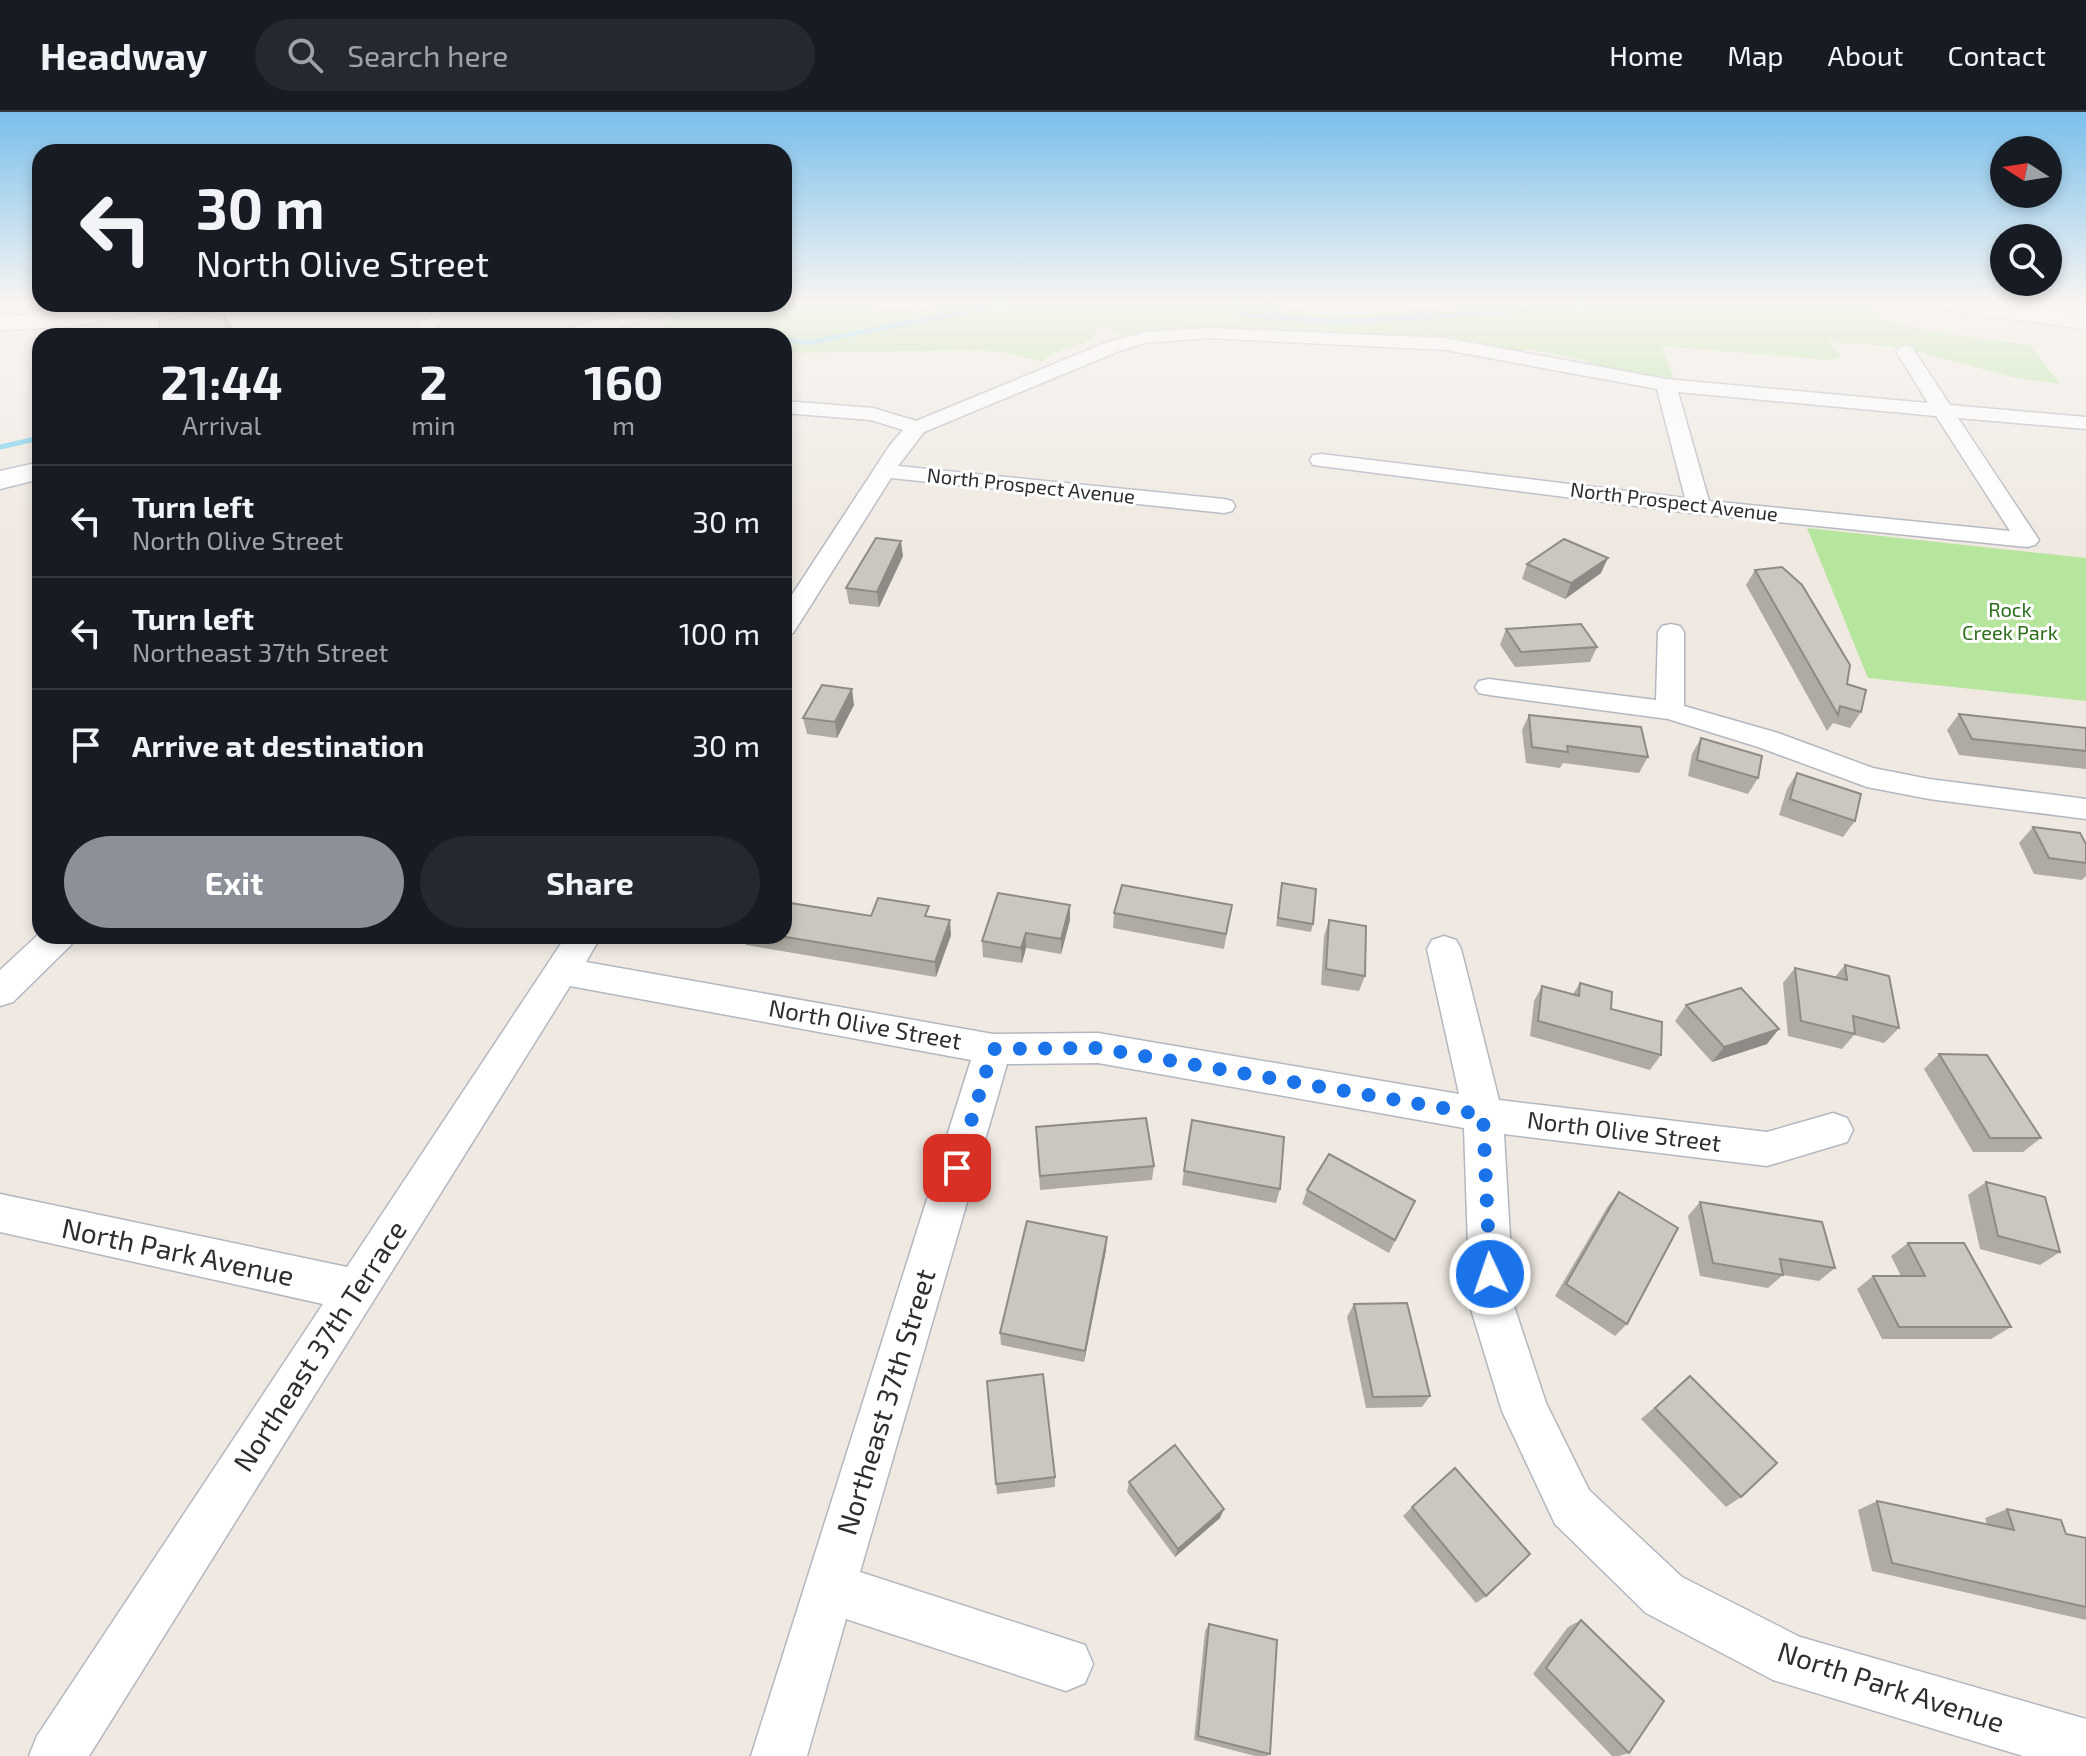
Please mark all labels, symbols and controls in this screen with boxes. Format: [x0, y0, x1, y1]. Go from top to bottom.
search box [255, 19, 815, 91]
text: Headway [40, 32, 207, 78]
icon: search [283, 33, 327, 77]
text: Search here [347, 37, 508, 73]
text: Home [1609, 38, 1683, 72]
text: Map [1727, 38, 1784, 72]
text: About [1828, 38, 1903, 72]
text: Contact [1947, 38, 2046, 72]
north arrow [1990, 136, 2062, 208]
map controls [1990, 136, 2062, 296]
text: 30 m [196, 173, 325, 240]
icon: left [64, 176, 168, 280]
button: search [1990, 224, 2062, 296]
text: North Olive Street [196, 241, 489, 284]
text: 21:44 [161, 352, 283, 410]
text: 2 [419, 352, 447, 410]
text: 160 [584, 352, 663, 410]
text: Arrival [182, 409, 261, 440]
text: min [411, 409, 456, 440]
text: m [612, 409, 635, 440]
street label: North Prospect Avenue [926, 462, 1136, 508]
street label: North Prospect Avenue [1569, 476, 1779, 526]
text: Turn left [132, 488, 254, 524]
icon: left [64, 499, 108, 543]
text: 30 m [692, 503, 760, 539]
text: North Olive Street [132, 524, 344, 555]
park label: Rock Creek Park [1962, 597, 2058, 644]
text: Turn left [132, 600, 254, 636]
icon: left [64, 611, 108, 655]
text: 100 m [679, 615, 760, 651]
text: Northeast 37th Street [132, 636, 389, 667]
icon: arrive [64, 723, 108, 767]
text: Arrive at destination [132, 727, 424, 763]
text: 30 m [692, 727, 760, 763]
button: Exit [64, 836, 404, 928]
button: Share [420, 836, 760, 928]
street label: North Olive Street [767, 992, 964, 1055]
street label: North Olive Street [1526, 1104, 1723, 1157]
pin [923, 1134, 991, 1202]
icon: arrive [935, 1146, 979, 1190]
street label: North Park Avenue [59, 1210, 297, 1292]
street label: Northeast 37th Terrace [225, 1214, 413, 1477]
position arrow [1448, 1232, 1532, 1316]
street label: Northeast 37th Street [828, 1265, 942, 1539]
street label: North Park Avenue [1774, 1633, 2009, 1739]

